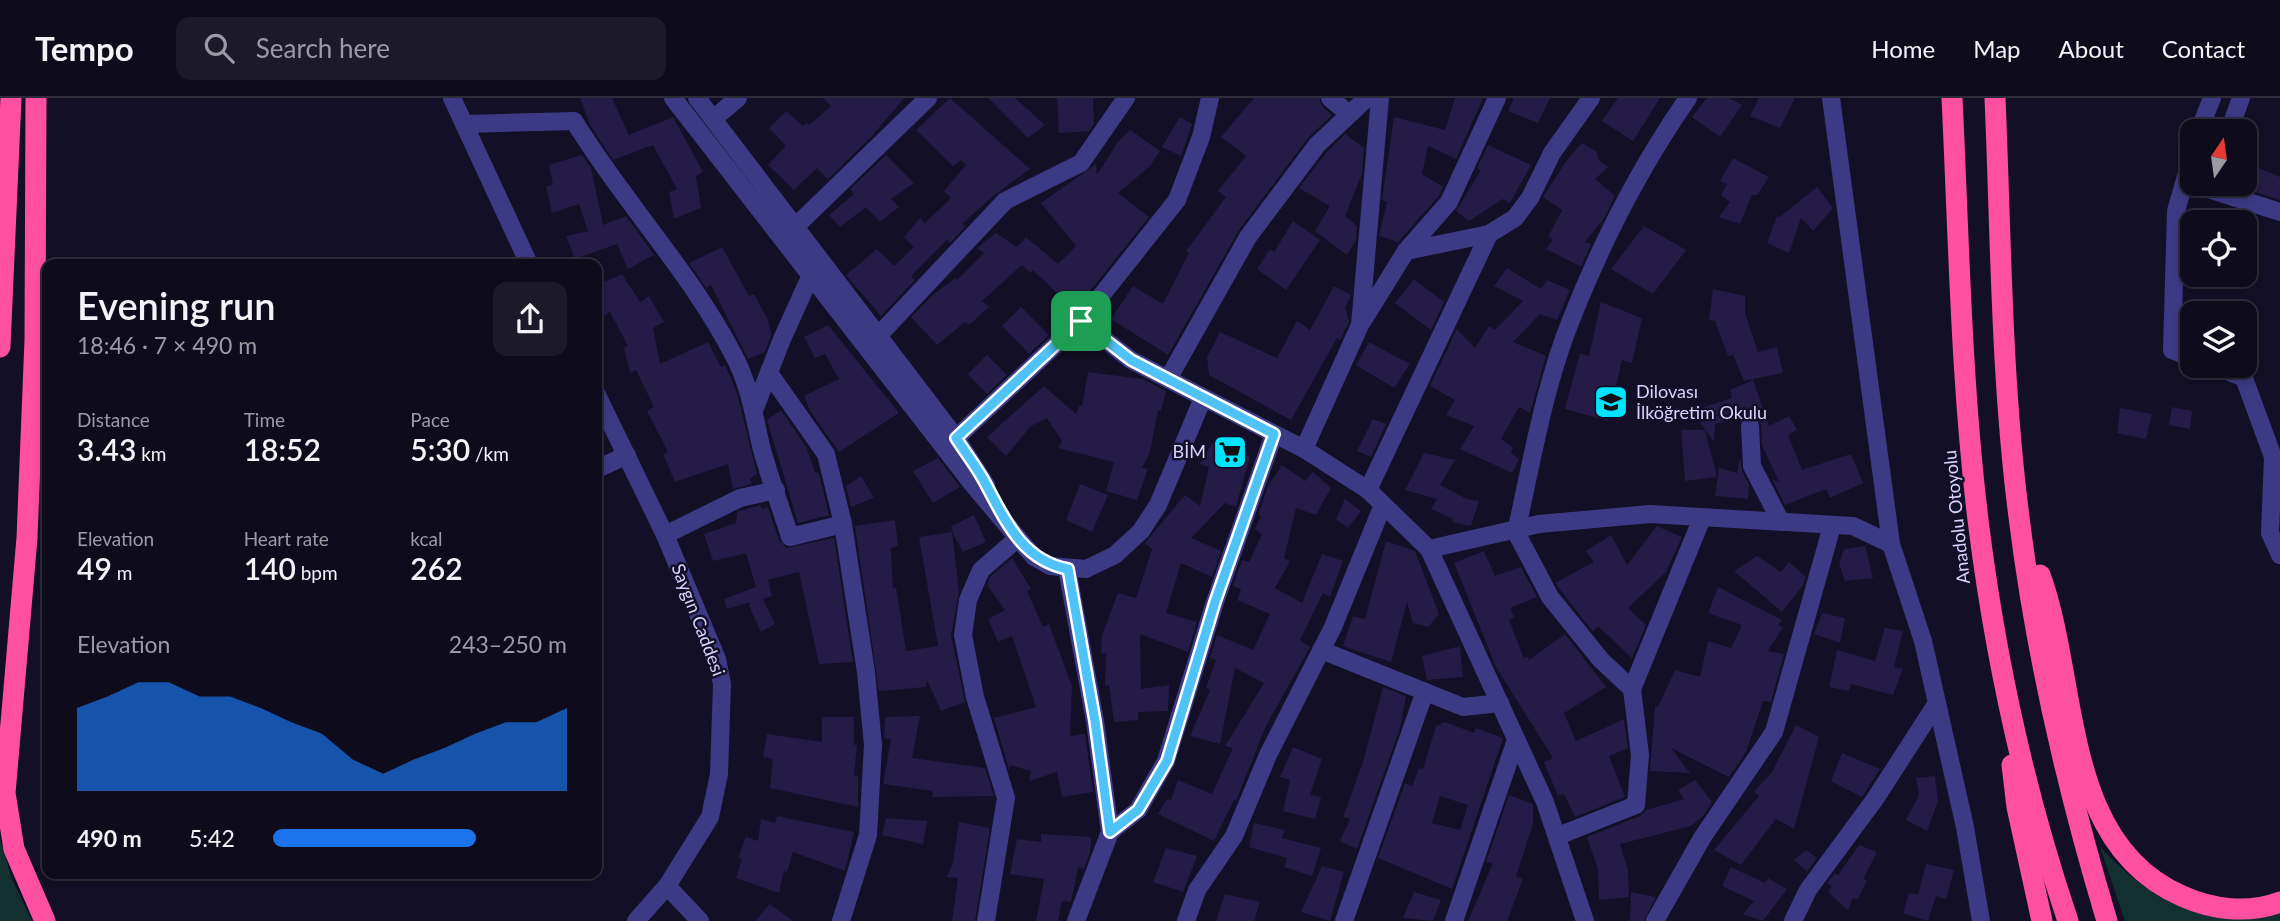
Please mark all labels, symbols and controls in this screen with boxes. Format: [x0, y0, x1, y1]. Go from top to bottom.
search box [176, 17, 666, 80]
text: Tempo [35, 28, 134, 68]
icon: search [200, 29, 238, 67]
text: Search here [256, 32, 390, 64]
text: Home [1871, 34, 1935, 63]
text: Map [1973, 34, 2021, 63]
text: About [2059, 34, 2124, 63]
text: Contact [2162, 34, 2245, 63]
north arrow [2180, 119, 2258, 196]
map controls [2180, 119, 2257, 378]
button: locate [2180, 210, 2257, 287]
text: Evening run [77, 282, 276, 328]
button: share [493, 282, 567, 356]
pin [1051, 291, 1111, 351]
button: layers [2180, 301, 2257, 378]
icon: arrive [1062, 302, 1100, 340]
text: 18:46 · 7 × 490 m [77, 331, 257, 359]
place label: Dilovası İlköğretim Okulu [1636, 380, 1767, 423]
school or university icon: Dilovası İlköğretim Okulu [1592, 383, 1630, 421]
text: Distance [77, 408, 150, 431]
text: Time [244, 408, 285, 431]
text: Pace [410, 408, 450, 431]
text: 3.43 [77, 431, 136, 467]
text: 18:52 [244, 431, 321, 467]
text: 5:30 [410, 431, 470, 467]
supermarket icon: BİM [1211, 433, 1249, 471]
place label: BİM [1173, 440, 1206, 462]
text: km [136, 442, 166, 465]
text: /km [470, 442, 509, 465]
street label: Anadolu Otoyolu [1938, 449, 1974, 585]
text: Elevation [77, 527, 154, 550]
text: Heart rate [244, 527, 329, 550]
text: kcal [410, 527, 442, 550]
text: 49 [77, 550, 112, 586]
text: 140 [244, 550, 296, 586]
text: 262 [410, 550, 463, 586]
street label: Saygın Caddesi [667, 560, 730, 679]
text: m [112, 561, 132, 584]
text: bpm [296, 561, 338, 584]
text: Elevation [77, 630, 170, 658]
text: 243–250 m [449, 630, 567, 658]
text: 490 m [77, 824, 142, 852]
text: 5:42 [189, 824, 235, 852]

